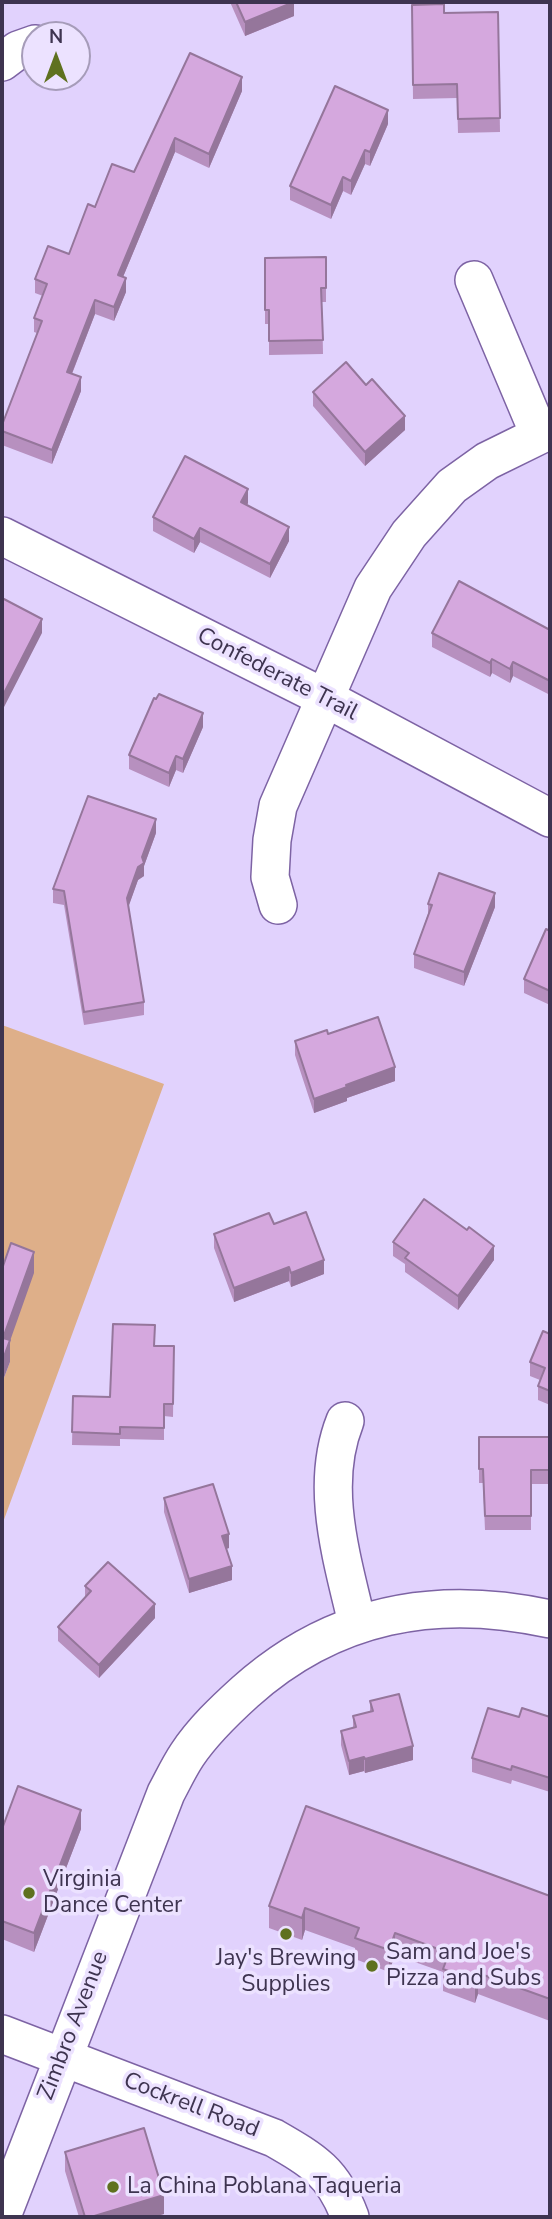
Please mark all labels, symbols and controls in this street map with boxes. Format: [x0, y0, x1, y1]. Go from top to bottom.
north arrow [21, 21, 91, 91]
text: N [49, 24, 63, 50]
street label: Confederate Trail [192, 623, 362, 727]
place label: Virginia Dance Center [43, 1866, 182, 1920]
marker: Virginia Dance Center [21, 1885, 37, 1901]
marker: Jay's Brewing Supplies [278, 1926, 294, 1942]
place label: Sam and Joe's Pizza and Subs [386, 1939, 541, 1993]
place label: Jay's Brewing Supplies [216, 1945, 356, 1999]
street label: Zimbro Avenue [33, 1948, 115, 2104]
marker: Sam and Joe's Pizza and Subs [364, 1958, 380, 1974]
street label: Cockrell Road [119, 2067, 263, 2145]
place label: La China Poblana Taqueria [127, 2173, 402, 2201]
marker: La China Poblana Taqueria [105, 2179, 121, 2195]

